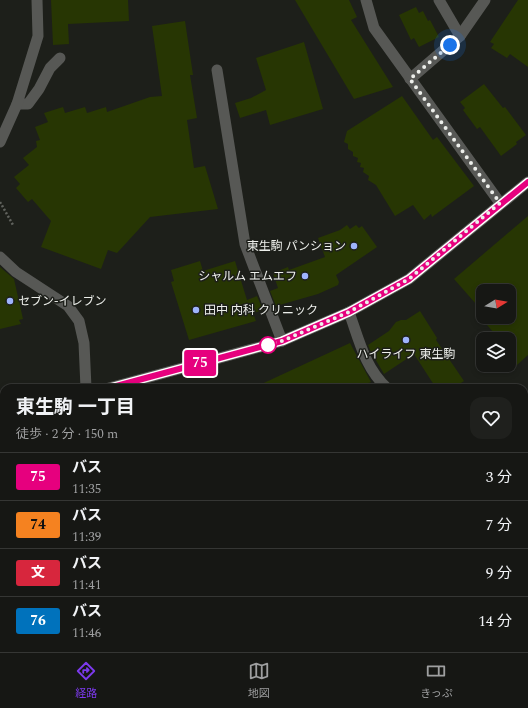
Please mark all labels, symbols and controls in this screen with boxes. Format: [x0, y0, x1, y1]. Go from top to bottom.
your location [440, 35, 460, 55]
place label: 東生駒 パンション [246, 237, 346, 256]
marker: 東生駒 パンション [349, 241, 359, 251]
place label: シャルム エムエフ [198, 267, 297, 286]
marker: シャルム エムエフ [300, 271, 310, 281]
north arrow [476, 284, 516, 324]
map controls [476, 284, 516, 372]
place label: セブン-イレブン [18, 292, 107, 311]
marker: セブン-イレブン [5, 296, 15, 306]
place label: 田中 内科 クリニック [204, 301, 318, 320]
marker: 田中 内科 クリニック [191, 305, 201, 315]
button: layers [476, 332, 516, 372]
marker: ハイライフ 東生駒 [401, 335, 411, 345]
unlabelled marker [259, 336, 277, 354]
place label: ハイライフ 東生駒 [357, 345, 455, 364]
line badge: 75 [182, 350, 218, 376]
text: 75 [192, 352, 208, 373]
text: 東生駒 一丁目 [16, 393, 135, 422]
button: heart [470, 397, 512, 439]
text: 徒歩 · 2 分 · 150 m [16, 424, 118, 444]
text: バス [72, 456, 102, 479]
text: 75 [30, 466, 46, 487]
text: 3 分 [486, 466, 512, 489]
text: 11:35 [72, 479, 101, 499]
text: バス [72, 504, 102, 527]
text: 74 [30, 514, 46, 535]
text: 7 分 [486, 514, 512, 537]
text: 11:39 [72, 527, 101, 547]
text: バス [72, 552, 102, 575]
text: 文 [31, 562, 45, 583]
text: 9 分 [486, 562, 512, 585]
text: 11:41 [72, 575, 101, 595]
text: バス [72, 600, 102, 623]
text: 76 [30, 610, 46, 631]
text: 14 分 [478, 610, 512, 633]
text: 11:46 [72, 623, 101, 643]
tab: 経路 [75, 660, 97, 702]
tab: 地図 [248, 660, 270, 702]
tab: きっぷ [420, 660, 453, 702]

